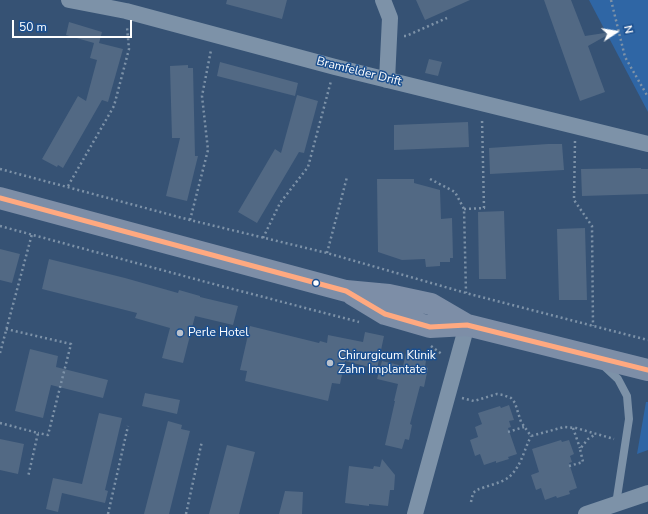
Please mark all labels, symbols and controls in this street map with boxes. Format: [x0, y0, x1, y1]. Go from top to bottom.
scale bar [14, 12, 134, 38]
north arrow [596, 12, 636, 52]
text: 50 m [19, 19, 47, 35]
text: N [620, 24, 636, 35]
street label: Bramfelder Drift [315, 54, 403, 90]
unlabelled marker [311, 278, 321, 288]
place label: Perle Hotel [188, 326, 249, 340]
marker: Perle Hotel [175, 328, 185, 338]
place label: Chirurgicum Klinik Zahn Implantate [338, 349, 436, 377]
marker: Chirurgicum Klinik Zahn Implantate [325, 358, 335, 368]

